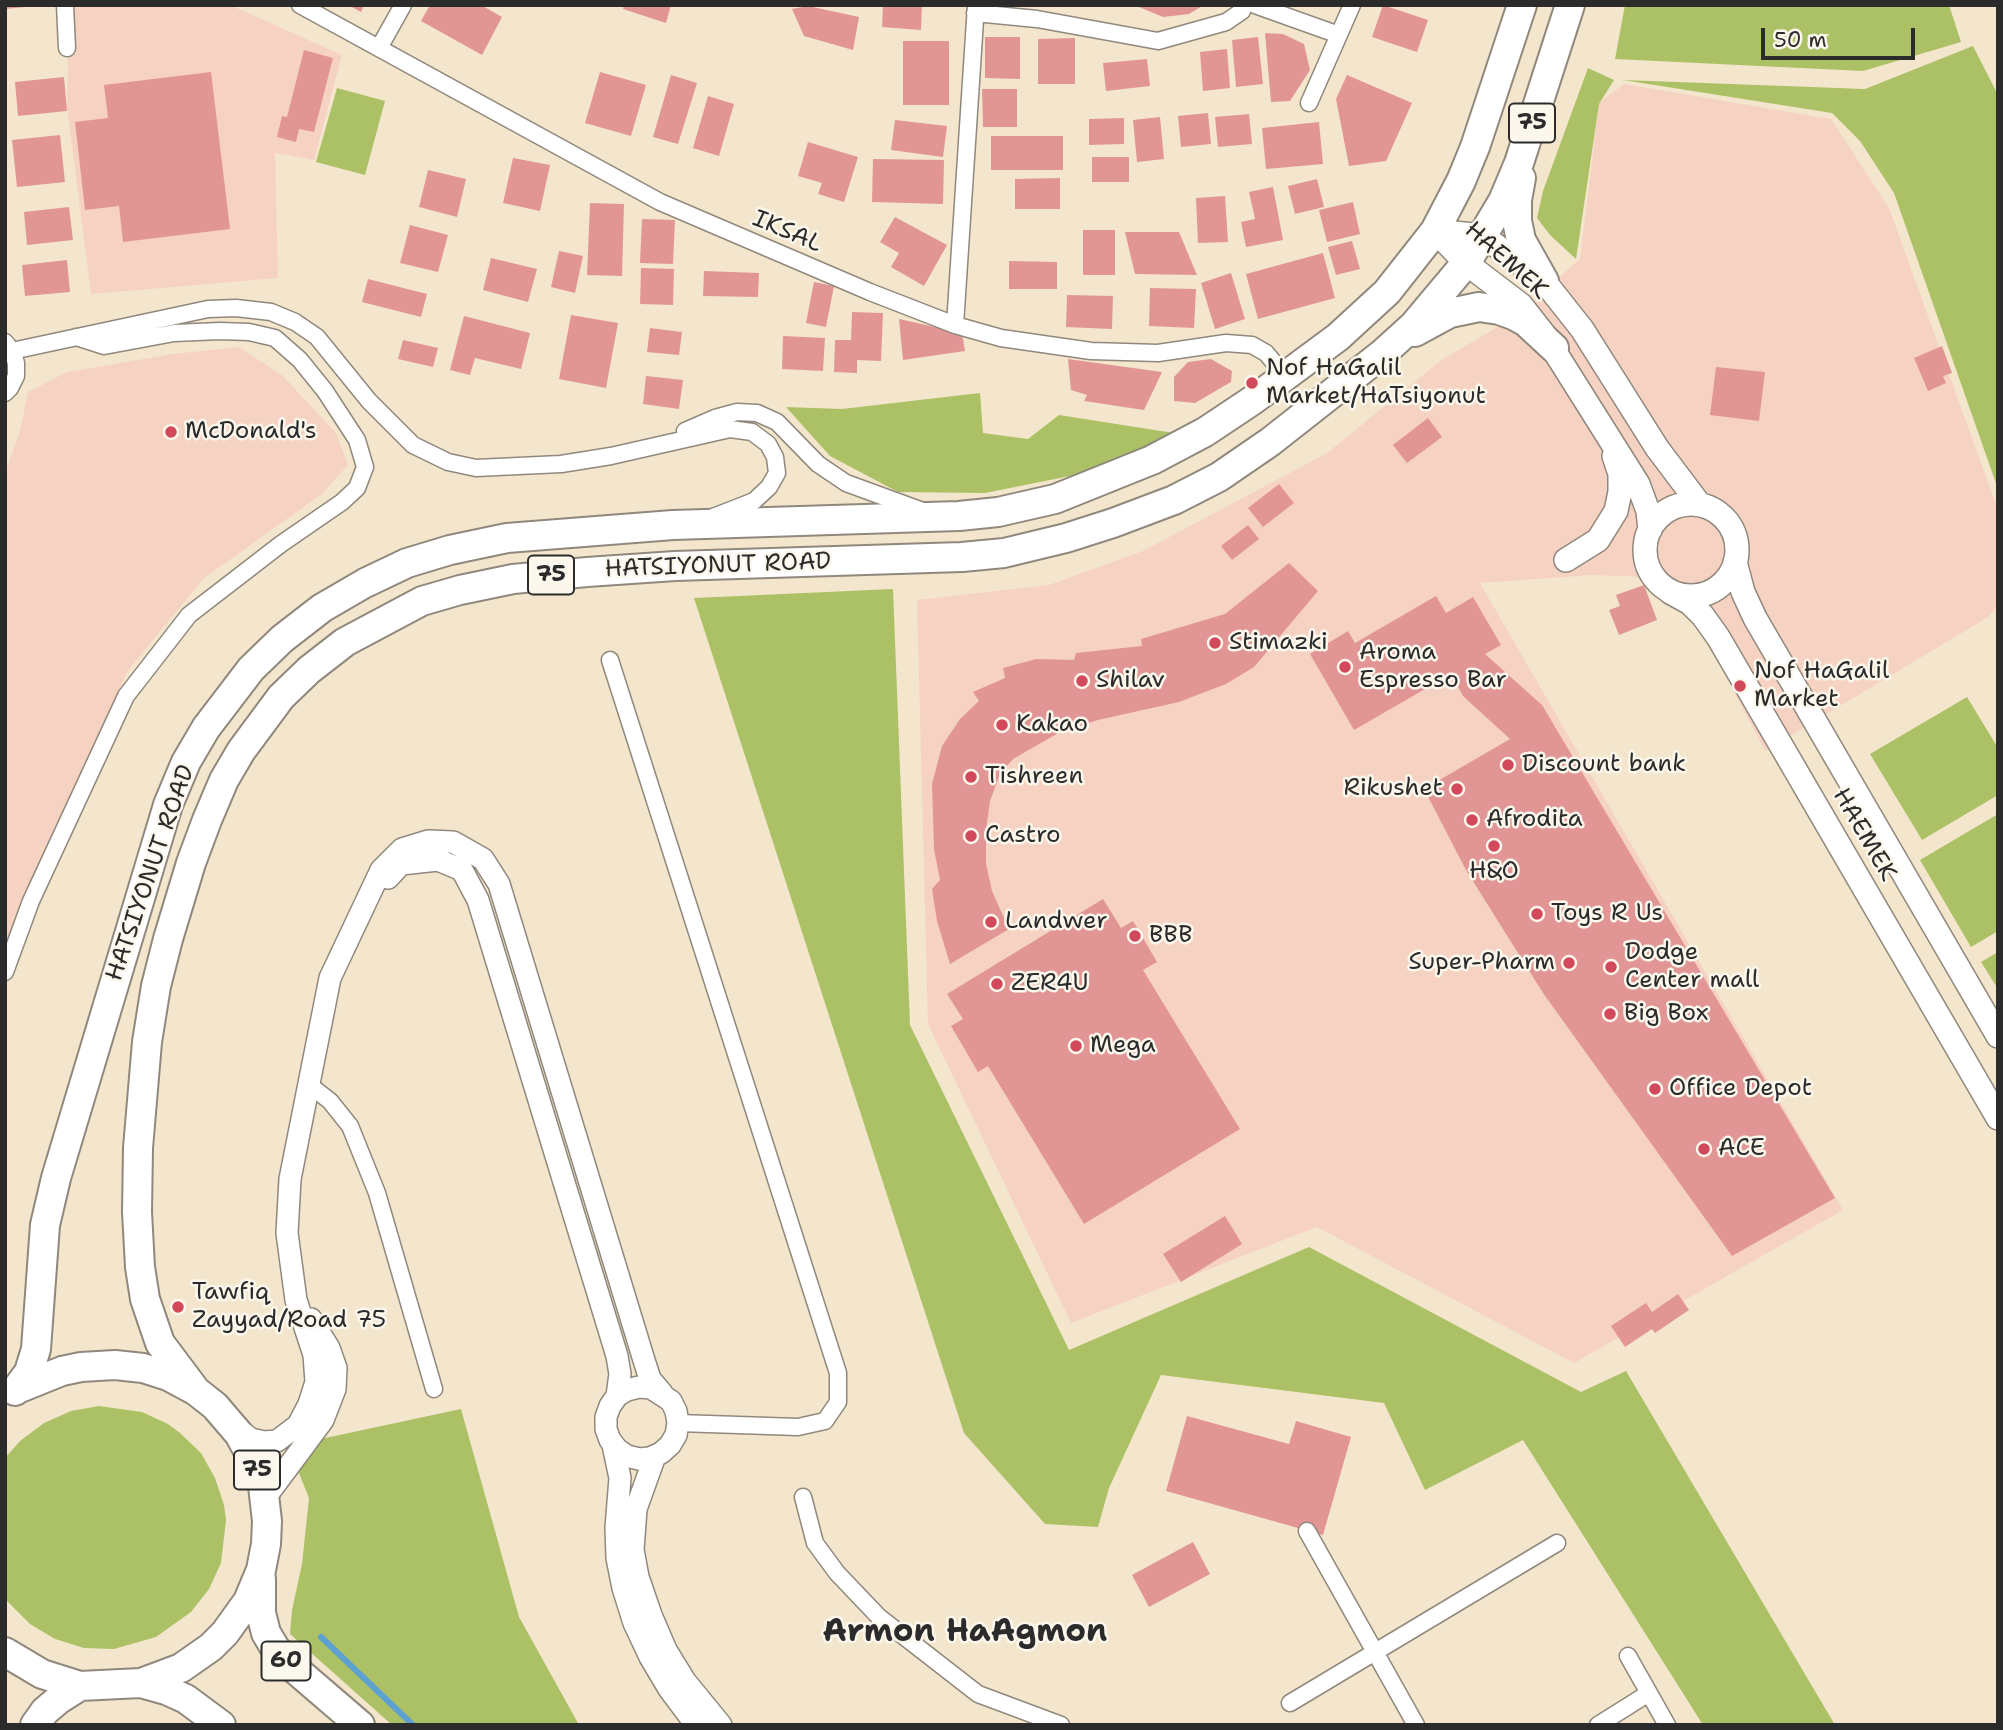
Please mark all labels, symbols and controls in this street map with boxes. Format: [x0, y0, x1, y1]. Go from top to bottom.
scale bar [1765, 14, 1919, 58]
text: 50 m [1774, 26, 1827, 54]
road number: 75 [1509, 104, 1555, 142]
street label: IKSAL [748, 205, 826, 259]
street label: HAEMEK [1458, 216, 1554, 306]
place label: Nof HaGalil Market/HaTsiyonut [1266, 355, 1486, 411]
marker: Nof HaGalil Market/HaTsiyonut [1244, 375, 1260, 391]
place label: McDonald's [185, 418, 317, 446]
marker: McDonald's [163, 424, 179, 440]
street label: HATSIYONUT ROAD [604, 548, 832, 584]
road number: 75 [528, 555, 574, 594]
place label: Stimazki [1229, 629, 1328, 657]
marker: Stimazki [1207, 635, 1223, 651]
place label: Aroma Espresso Bar [1359, 639, 1507, 695]
place label: Nof HaGalil Market [1754, 658, 1889, 714]
marker: Aroma Espresso Bar [1337, 659, 1353, 675]
place label: Shilav [1096, 667, 1165, 695]
marker: Shilav [1074, 673, 1090, 689]
marker: Nof HaGalil Market [1732, 678, 1748, 694]
place label: Kakao [1016, 711, 1088, 739]
marker: Kakao [994, 717, 1010, 733]
place label: Discount bank [1522, 751, 1686, 779]
marker: Discount bank [1500, 757, 1516, 773]
street label: HATSIYONUT ROAD [101, 761, 201, 985]
place label: Tishreen [985, 763, 1083, 791]
marker: Tishreen [963, 769, 979, 785]
place label: Rikushet [1343, 775, 1443, 803]
marker: Rikushet [1449, 781, 1465, 797]
street label: HAEMEK [1826, 783, 1902, 887]
place label: Afrodita [1486, 806, 1583, 834]
marker: Afrodita [1464, 812, 1480, 828]
place label: Castro [985, 822, 1061, 850]
marker: Castro [963, 828, 979, 844]
marker: H&O [1486, 838, 1502, 854]
place label: H&O [1469, 858, 1519, 886]
place label: Toys R Us [1551, 900, 1663, 928]
marker: Toys R Us [1529, 906, 1545, 922]
place label: Landwer [1005, 908, 1108, 936]
marker: Landwer [983, 914, 999, 930]
place label: BBB [1149, 922, 1192, 950]
marker: BBB [1127, 928, 1143, 944]
place label: Dodge Center mall [1625, 939, 1759, 995]
place label: Super-Pharm [1409, 949, 1555, 977]
marker: Super-Pharm [1561, 955, 1577, 971]
marker: Dodge Center mall [1603, 959, 1619, 975]
place label: ZER4U [1011, 970, 1088, 998]
marker: ZER4U [989, 976, 1005, 992]
place label: Big Box [1624, 1000, 1709, 1028]
marker: Big Box [1602, 1006, 1618, 1022]
place label: Mega [1090, 1032, 1156, 1060]
marker: Mega [1068, 1038, 1084, 1054]
place label: Office Depot [1669, 1075, 1812, 1103]
marker: Office Depot [1647, 1081, 1663, 1097]
place label: ACE [1718, 1135, 1765, 1163]
marker: ACE [1696, 1141, 1712, 1157]
place label: Tawfiq Zayyad/Road 75 [192, 1279, 386, 1335]
marker: Tawfiq Zayyad/Road 75 [170, 1299, 186, 1315]
road number: 75 [234, 1450, 280, 1490]
district label: Armon HaAgmon [823, 1614, 1107, 1652]
road number: 60 [262, 1642, 310, 1680]

